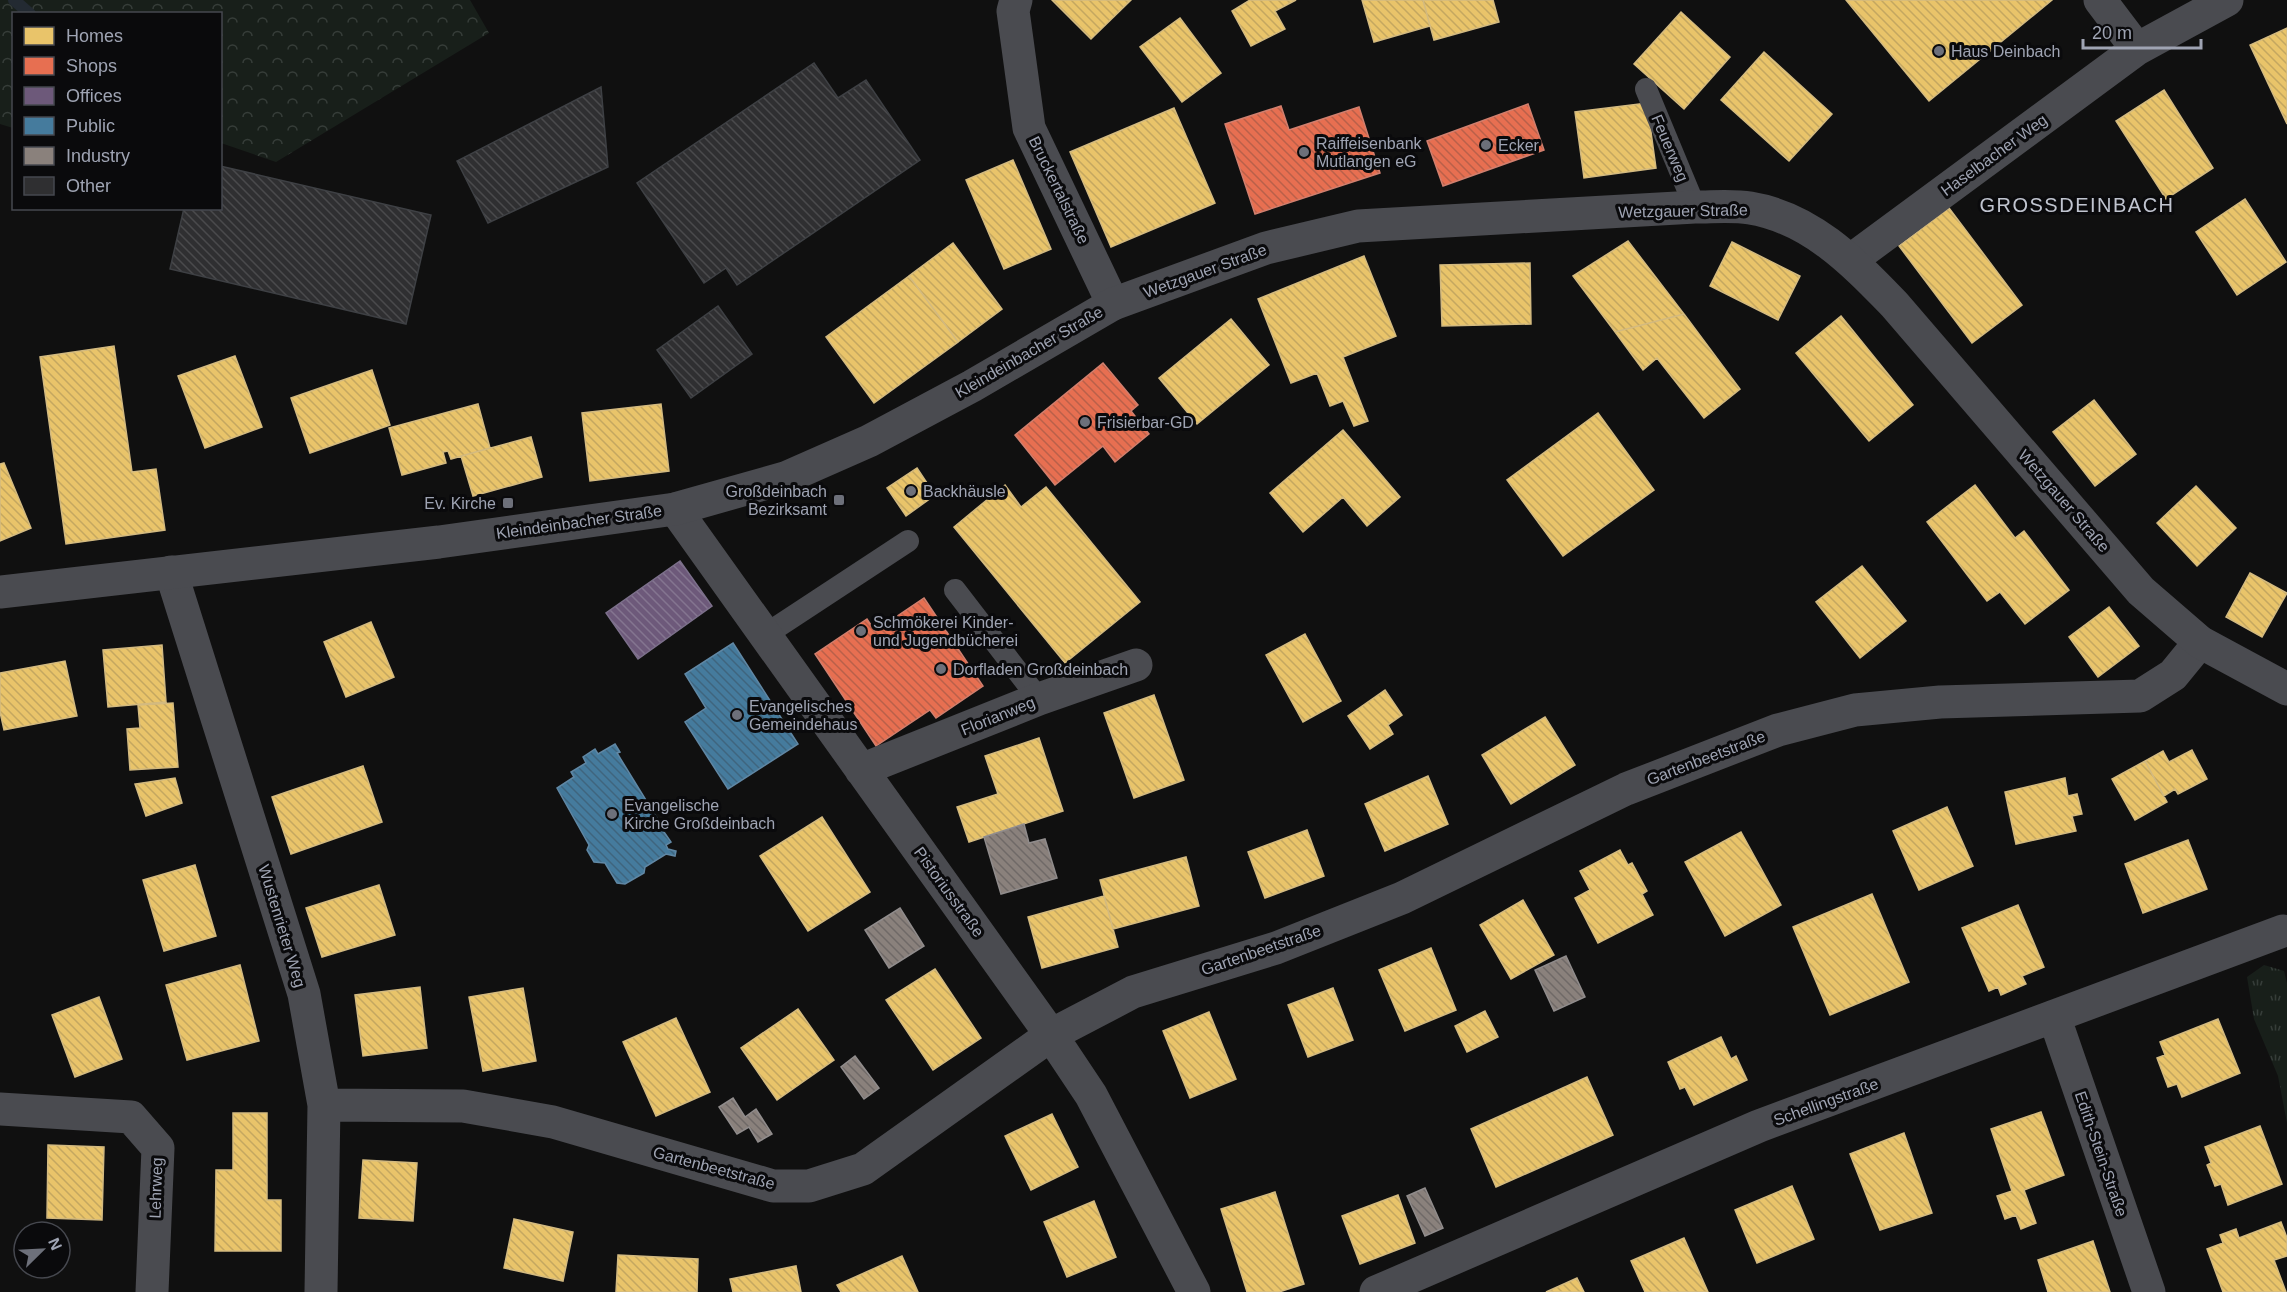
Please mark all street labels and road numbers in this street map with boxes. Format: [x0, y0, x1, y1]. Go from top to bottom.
street label: Haselbacher Weg [1938, 111, 2050, 199]
street label: Feuerweg [1648, 112, 1692, 184]
street label: Bruckertalstraße [1026, 134, 1092, 247]
street label: Wetzgauer Straße [1618, 201, 1748, 221]
street label: Wetzgauer Straße [1141, 241, 1269, 301]
street label: Kleindeinbacher Straße [952, 303, 1106, 401]
street label: Wetzgauer Straße [2015, 447, 2113, 556]
street label: Kleindeinbacher Straße [495, 502, 663, 542]
street label: Florianweg [959, 693, 1037, 739]
street label: Gartenbeetstraße [1644, 728, 1768, 788]
street label: Pistoriusstraße [911, 844, 987, 940]
street label: Wustenrieter Weg [255, 863, 309, 989]
street label: Gartenbeetstraße [1199, 922, 1323, 978]
street label: Schellingstraße [1771, 1075, 1881, 1129]
street label: Edith-Stein-Straße [2072, 1089, 2130, 1219]
street label: Gartenbeetstraße [651, 1144, 777, 1192]
street label: Lehrweg [146, 1157, 166, 1219]

